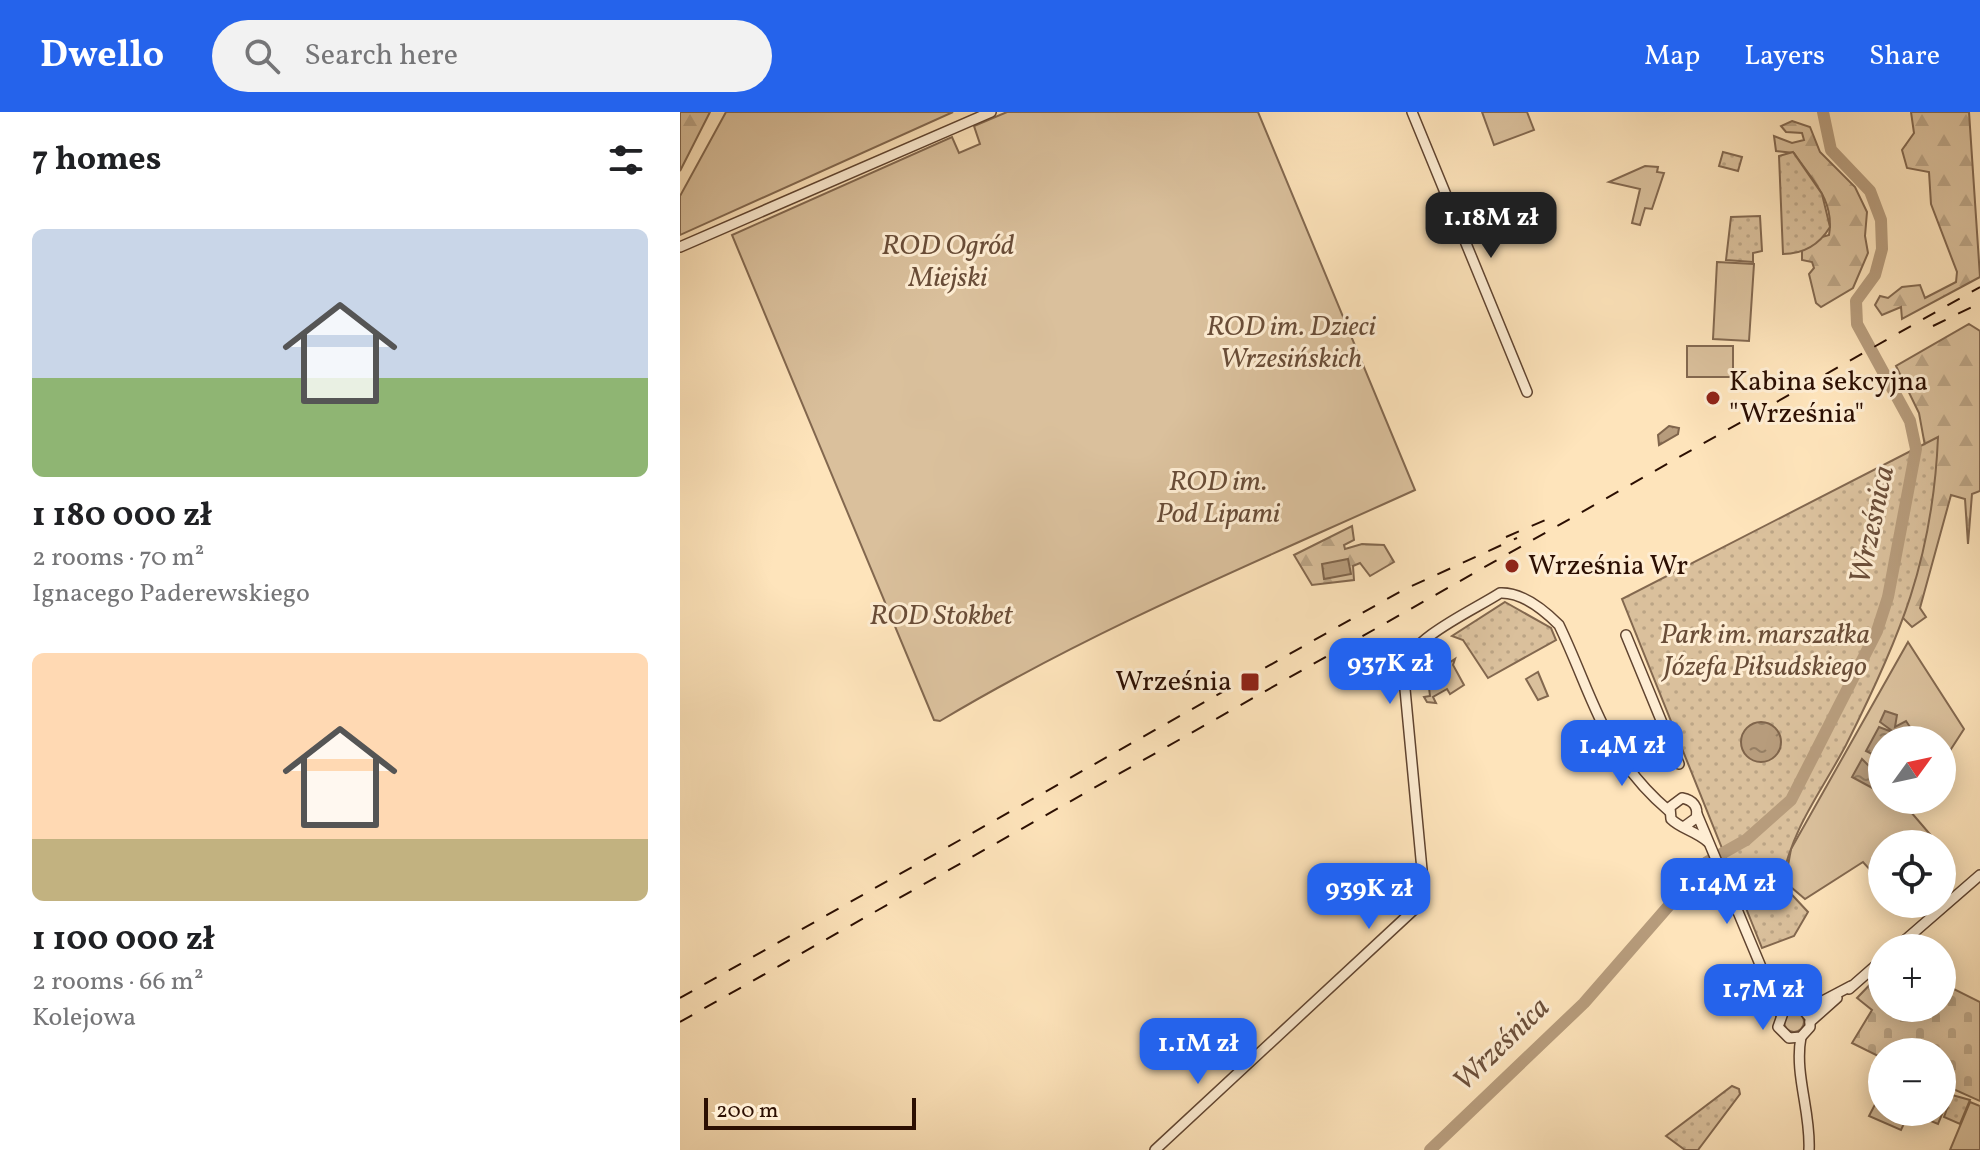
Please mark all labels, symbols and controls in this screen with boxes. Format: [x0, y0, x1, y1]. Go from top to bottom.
search box [212, 20, 772, 92]
text: Dwello [40, 30, 164, 83]
icon: search [240, 34, 284, 78]
text: Search here [304, 35, 458, 77]
text: Map [1644, 37, 1700, 76]
text: Layers [1744, 37, 1825, 76]
text: Share [1869, 37, 1940, 76]
text: 7 homes [32, 137, 161, 184]
icon: filters [604, 138, 648, 182]
pin: 1.18M zł [1408, 192, 1574, 260]
text: 1.18M zł [1444, 200, 1538, 236]
park label: ROD Ogród Miejski [882, 227, 1014, 298]
icon: home [268, 281, 412, 425]
park label: ROD im. Dzieci Wrzesińskich [1206, 308, 1377, 379]
place label: Kabina sekcyjna "Września" [1729, 363, 1928, 434]
marker: Kabina sekcyjna "Września" [1704, 389, 1722, 407]
water label: Wrześnica [1840, 462, 1906, 588]
park label: ROD im. Pod Lipami [1156, 463, 1281, 534]
text: 1 180 000 zł [32, 493, 212, 540]
text: 2 rooms · 70 m² [32, 540, 204, 576]
place label: Września Wr [1528, 547, 1688, 586]
marker: Września Wr [1503, 557, 1521, 575]
text: Ignacego Paderewskiego [32, 576, 310, 612]
park label: ROD Stokbet [870, 597, 1013, 636]
park label: Park im. marszałka Józefa Piłsudskiego [1660, 616, 1870, 687]
pin: 937K zł [1316, 638, 1464, 706]
text: 937K zł [1347, 646, 1433, 682]
place label: Września [1115, 663, 1232, 702]
marker: Września [1239, 671, 1261, 693]
icon: home [268, 705, 412, 849]
pin: 1.4M zł [1548, 720, 1696, 788]
north arrow [1868, 726, 1956, 814]
map controls [1868, 726, 1956, 1126]
text: 1.4M zł [1579, 728, 1665, 764]
button: locate [1868, 830, 1956, 918]
pin: 1.14M zł [1644, 858, 1810, 926]
pin: 939K zł [1295, 863, 1443, 931]
text: 1.14M zł [1679, 866, 1775, 902]
text: 939K zł [1325, 871, 1413, 907]
text: 1 100 000 zł [32, 917, 214, 964]
button: + [1868, 934, 1956, 1022]
text: 2 rooms · 66 m² [32, 964, 204, 1000]
pin: 1.7M zł [1689, 964, 1837, 1032]
text: 1.7M zł [1722, 972, 1804, 1008]
water label: Wrześnica [1444, 988, 1560, 1102]
text: Kolejowa [32, 1000, 136, 1036]
pin: 1.1M zł [1124, 1018, 1272, 1086]
text: 1.1M zł [1158, 1026, 1238, 1062]
button: − [1868, 1038, 1956, 1126]
scale bar [704, 1094, 916, 1130]
text: 200 m [716, 1096, 778, 1127]

